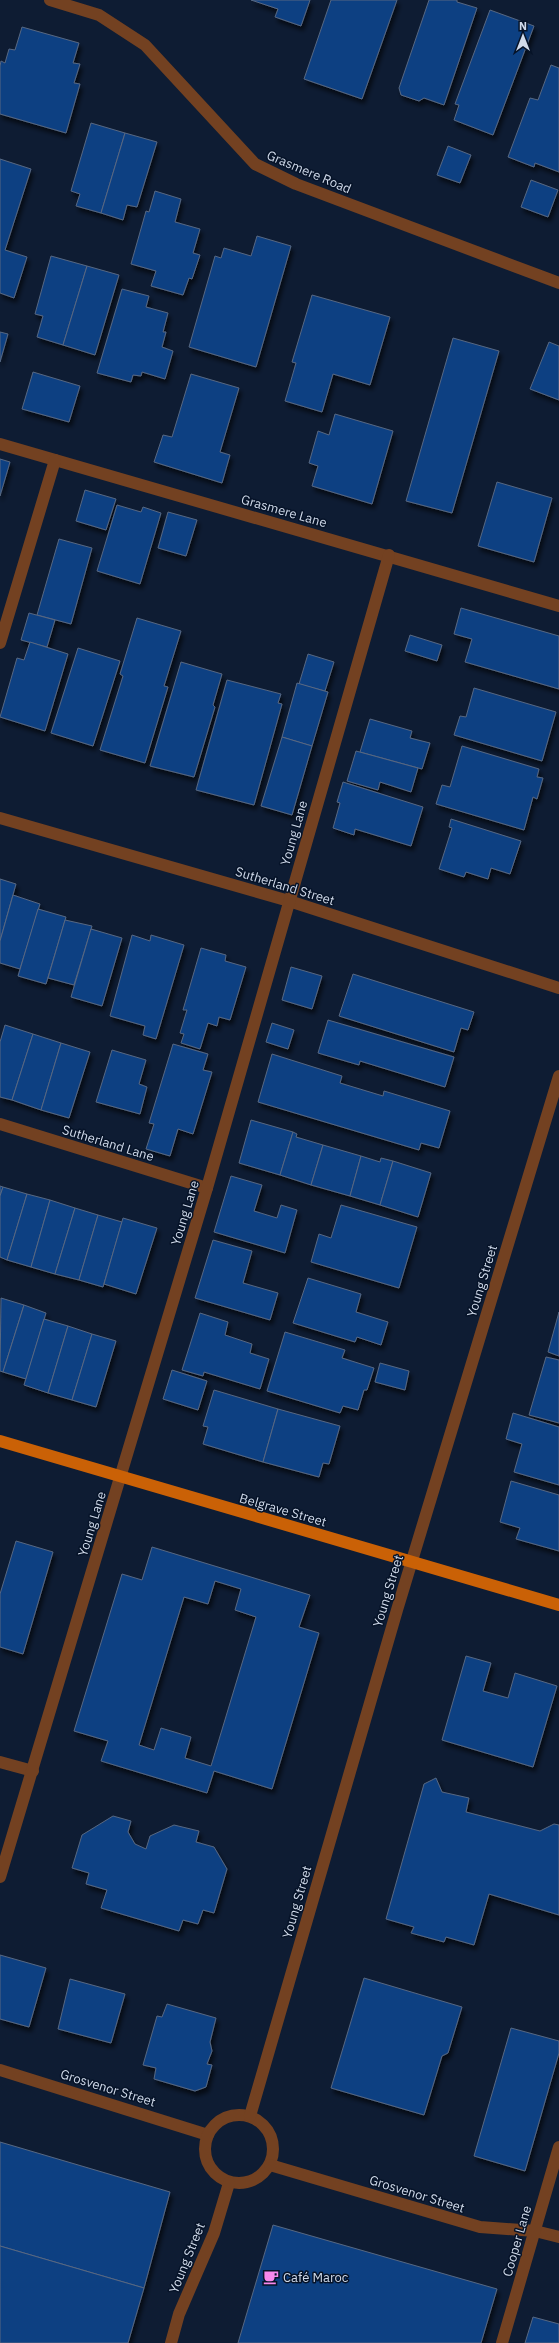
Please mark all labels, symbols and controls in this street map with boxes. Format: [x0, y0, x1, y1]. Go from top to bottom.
north arrow [503, 16, 543, 56]
text: N [519, 19, 527, 33]
street label: Grasmere Road [264, 147, 354, 197]
street label: Grasmere Lane [239, 491, 329, 531]
street label: Young Lane [277, 798, 311, 868]
street label: Sutherland Street [233, 863, 337, 909]
street label: Sutherland Lane [60, 1121, 156, 1165]
street label: Young Lane [167, 1178, 203, 1248]
street label: Young Street [463, 1243, 501, 1319]
street label: Young Lane [74, 1489, 110, 1559]
street label: Belgrave Street [238, 1489, 328, 1531]
street label: Young Street [369, 1553, 407, 1629]
street label: Young Street [279, 1864, 315, 1940]
street label: Grosvenor Street [58, 2065, 158, 2111]
street label: Grosvenor Street [367, 2171, 467, 2217]
street label: Cooper Lane [499, 2204, 535, 2278]
street label: Young Street [165, 2220, 209, 2296]
cafe icon: Café Maroc [262, 2268, 280, 2286]
place label: Café Maroc [283, 2269, 349, 2286]

